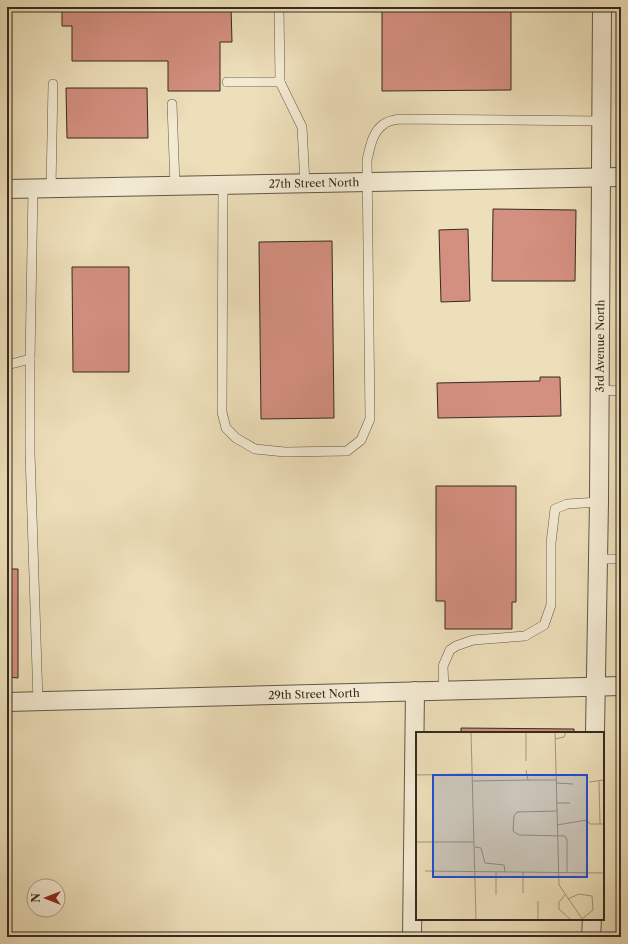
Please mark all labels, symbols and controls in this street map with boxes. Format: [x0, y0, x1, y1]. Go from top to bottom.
street label: 27th Street North [269, 175, 359, 191]
street label: 3rd Avenue North [593, 299, 607, 393]
street label: 29th Street North [268, 686, 360, 702]
inset map [416, 732, 604, 920]
north arrow [26, 878, 66, 918]
text: N [29, 893, 43, 903]

